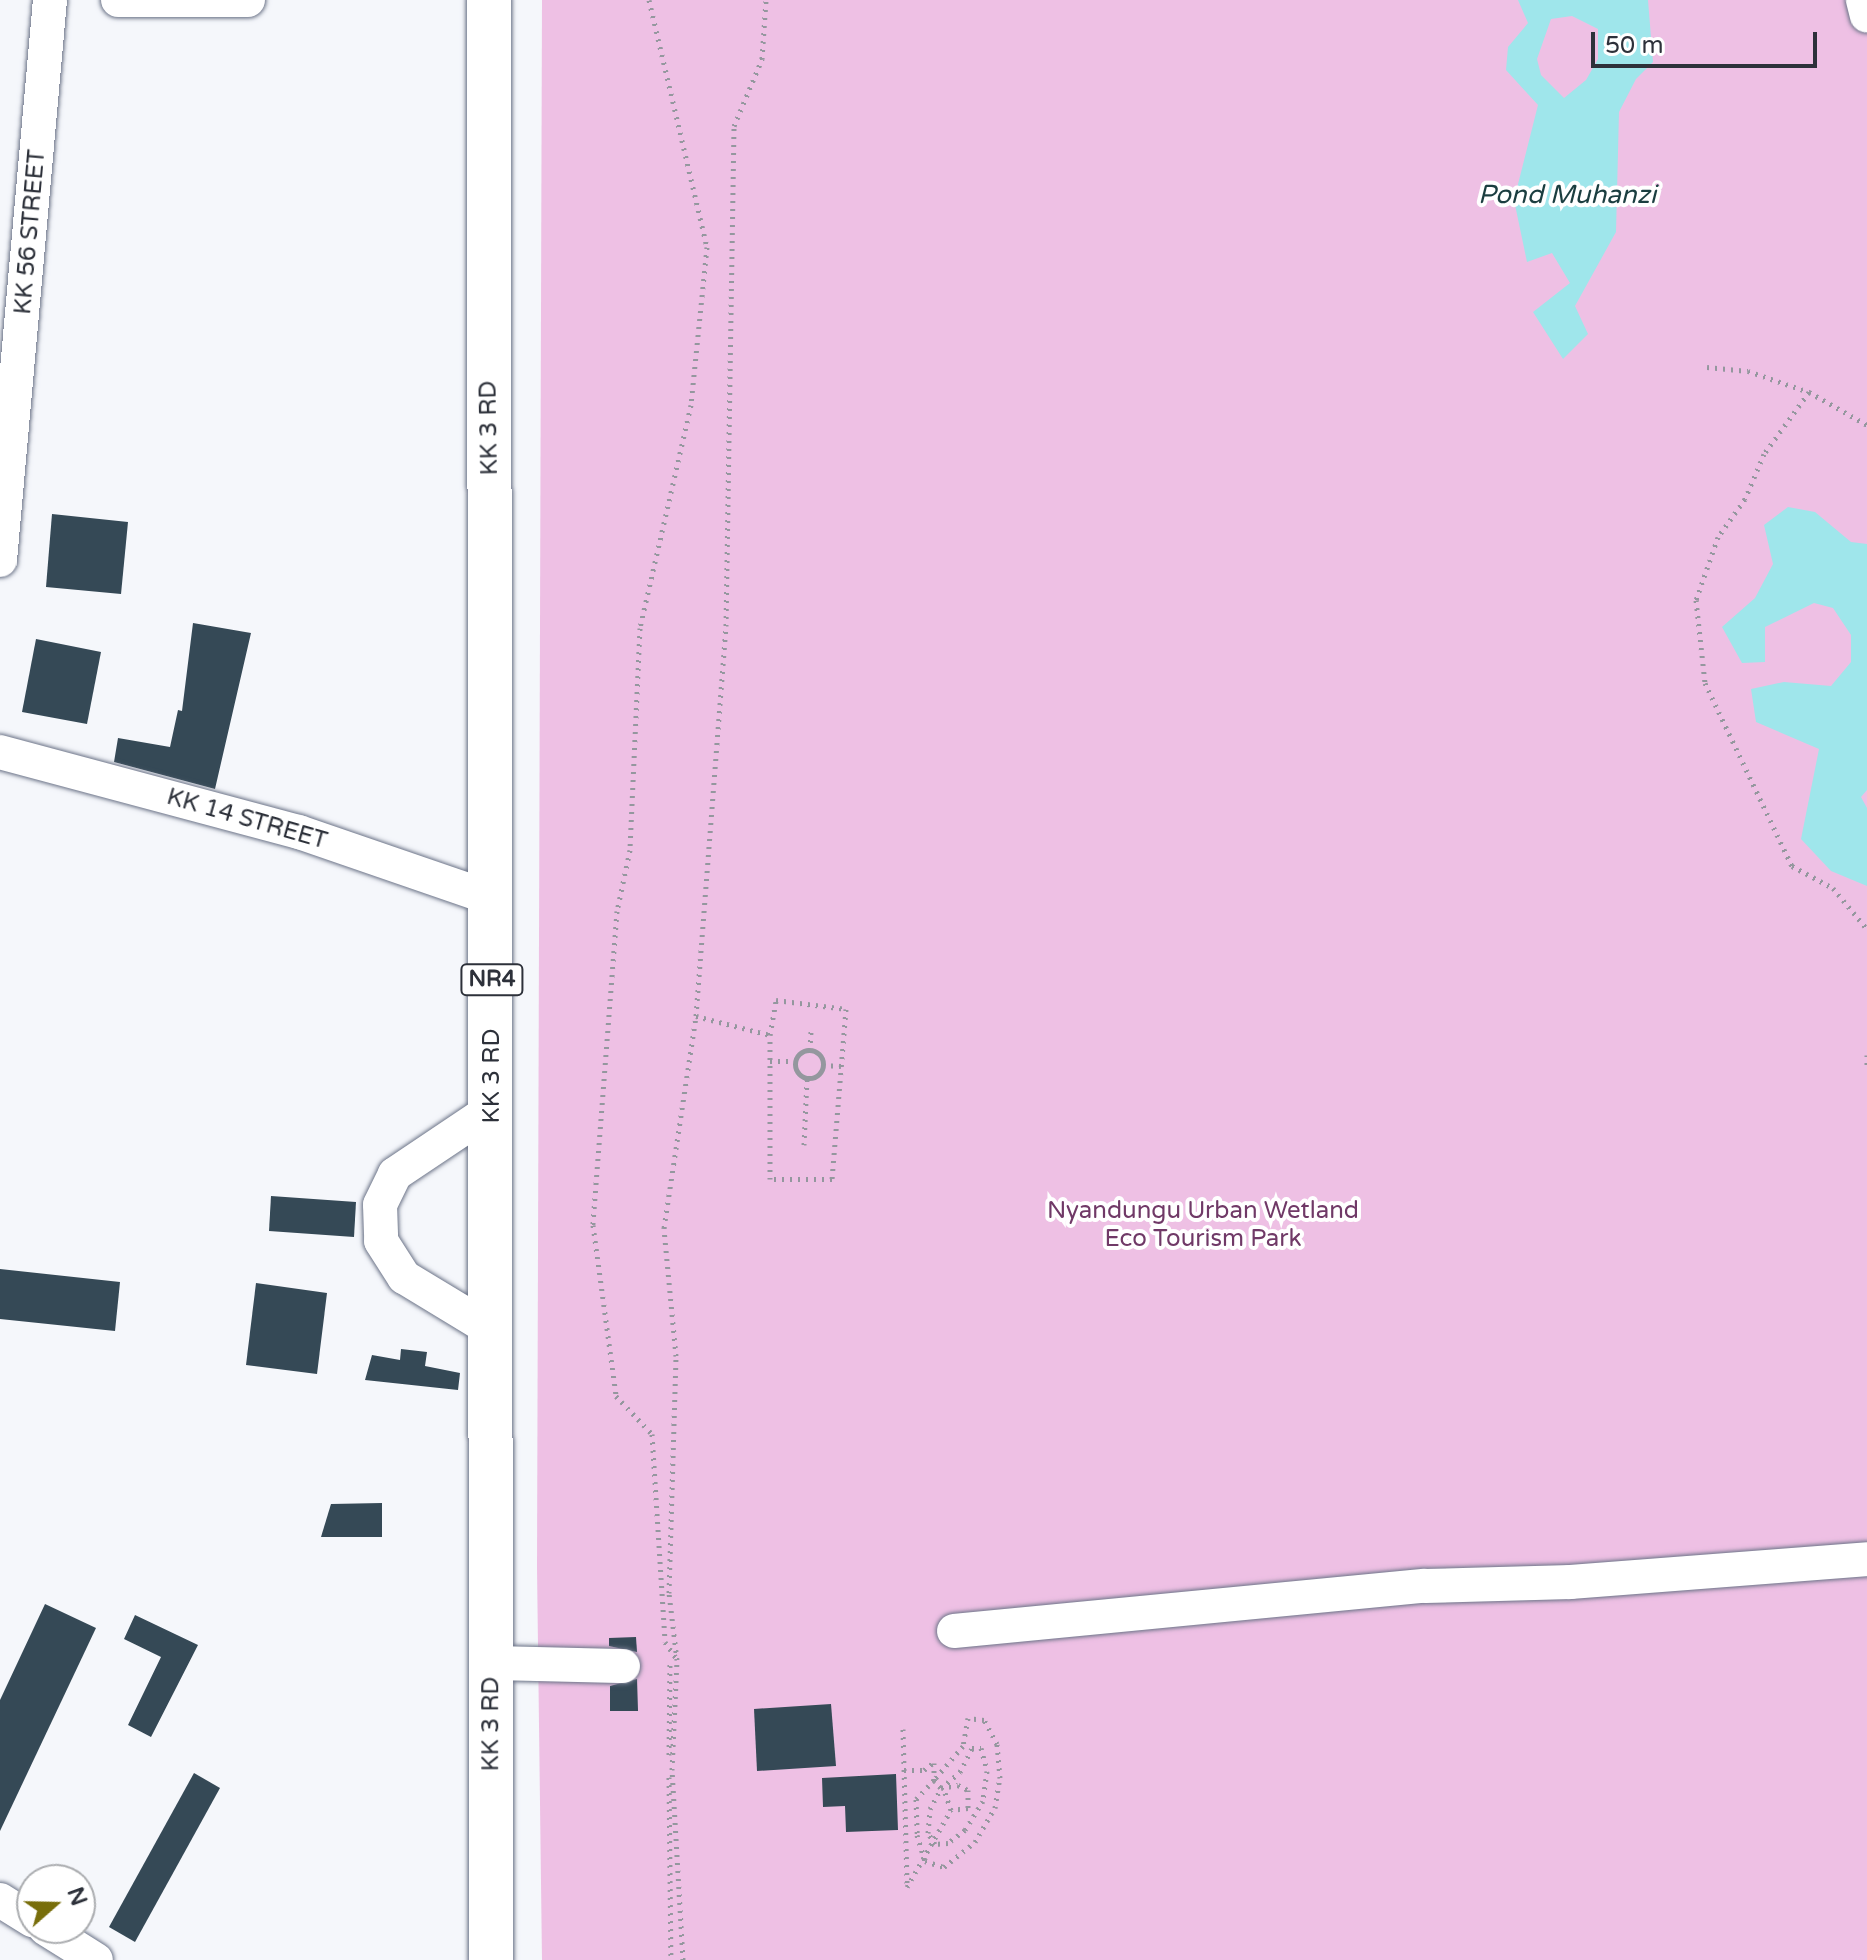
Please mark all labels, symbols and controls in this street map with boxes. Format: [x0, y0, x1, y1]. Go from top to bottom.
scale bar [1595, 16, 1821, 66]
text: 50 m [1605, 31, 1663, 60]
street label: KK 56 STREET [8, 148, 52, 316]
water label: Pond Muhanzi [1478, 179, 1656, 211]
street label: KK 3 RD [474, 380, 504, 476]
street label: KK 14 STREET [163, 782, 331, 856]
road number: NR4 [460, 962, 524, 998]
street label: KK 3 RD [478, 1029, 506, 1123]
park label: Nyandungu Urban Wetland Eco Tourism Park [1047, 1197, 1359, 1253]
street label: KK 3 RD [477, 1677, 505, 1771]
north arrow [16, 1864, 96, 1944]
text: N [61, 1884, 92, 1909]

